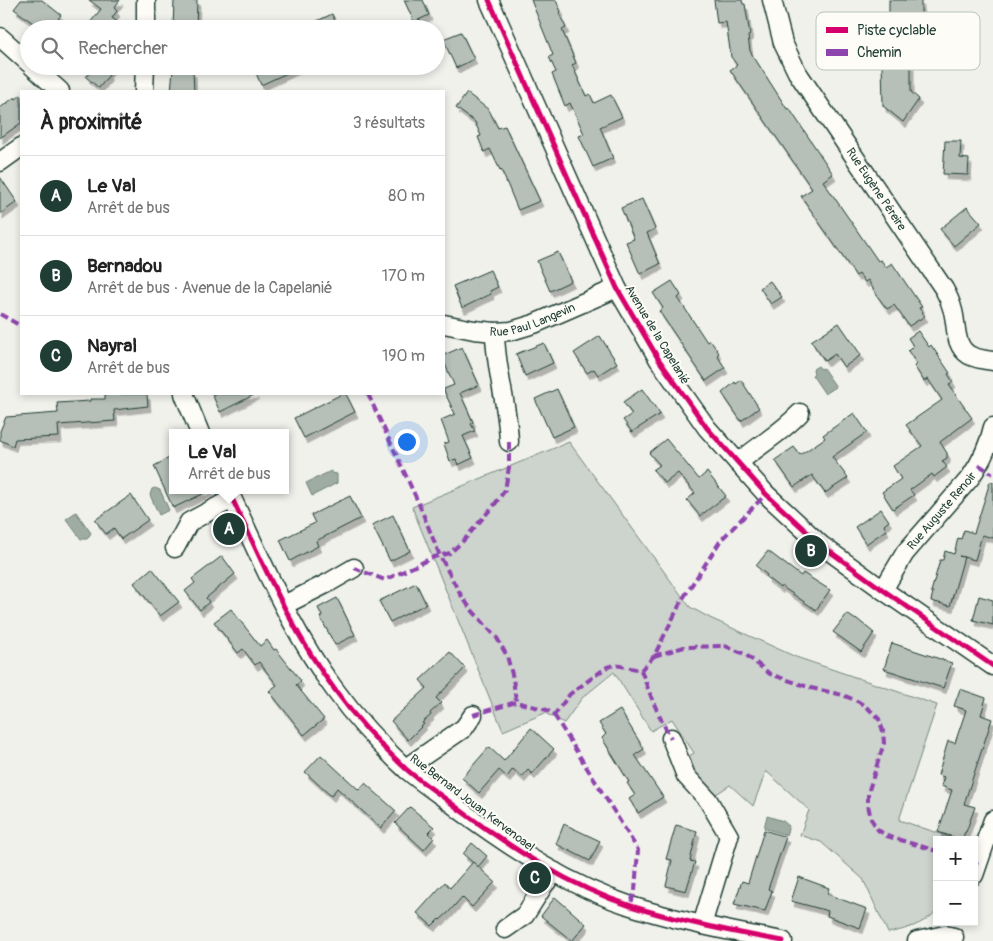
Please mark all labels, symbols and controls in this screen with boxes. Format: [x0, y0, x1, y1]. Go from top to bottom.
legend [816, 12, 980, 70]
search box [20, 20, 445, 75]
text: Piste cyclable [857, 22, 936, 39]
icon: search [38, 34, 66, 62]
text: Rechercher [78, 36, 168, 60]
text: Chemin [857, 44, 902, 61]
text: À proximité [40, 109, 143, 136]
text: 3 résultats [353, 113, 425, 133]
street label: Rue Eugène Péreire [843, 145, 910, 233]
text: Le Val [87, 174, 136, 198]
text: A [51, 186, 61, 206]
text: 80 m [388, 186, 425, 206]
text: Arrêt de bus [87, 198, 170, 218]
text: Bernadou [87, 254, 162, 278]
text: B [51, 266, 61, 286]
text: 170 m [382, 266, 425, 286]
text: Arrêt de bus · Avenue de la Capelanié [87, 278, 332, 298]
street label: Avenue de la Capelanié [621, 283, 693, 387]
street label: Rue Paul Langevin [489, 300, 578, 340]
text: Nayral [87, 334, 137, 358]
text: C [51, 346, 61, 366]
text: 190 m [382, 346, 425, 366]
text: Arrêt de bus [87, 358, 170, 378]
popup [169, 429, 289, 494]
your location [394, 429, 420, 455]
text: Le Val [188, 440, 237, 464]
text: Arrêt de bus [188, 464, 270, 484]
street label: Rue Auguste Renoir [904, 468, 980, 553]
pin: A [213, 510, 245, 548]
pin: B [795, 532, 827, 570]
street label: Rue Bernard Jouan Kervenoael [407, 751, 538, 855]
map controls [933, 836, 978, 926]
button: + [933, 836, 978, 881]
pin: C [519, 859, 551, 897]
button: − [933, 881, 978, 926]

